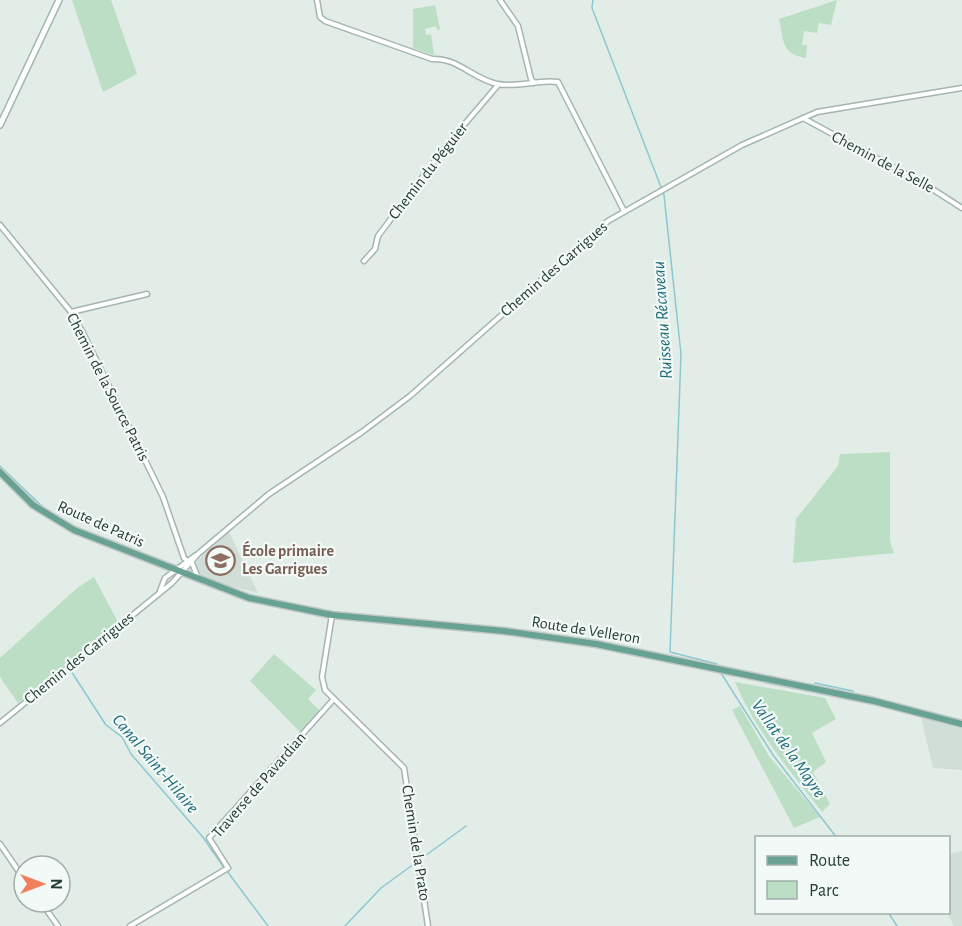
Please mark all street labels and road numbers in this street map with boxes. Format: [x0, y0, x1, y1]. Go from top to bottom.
street label: Chemin du Péguier [385, 119, 471, 222]
street label: Chemin de la Selle [829, 128, 937, 196]
street label: Chemin des Garrigues [497, 218, 611, 320]
street label: Chemin de la Source Patris [64, 310, 152, 464]
street label: Route de Patris [55, 498, 147, 550]
street label: Chemin des Garrigues [21, 609, 137, 707]
street label: Route de Velleron [531, 614, 641, 646]
street label: Traverse de Pavardian [209, 729, 309, 841]
street label: Chemin de la Prato [399, 784, 433, 902]

